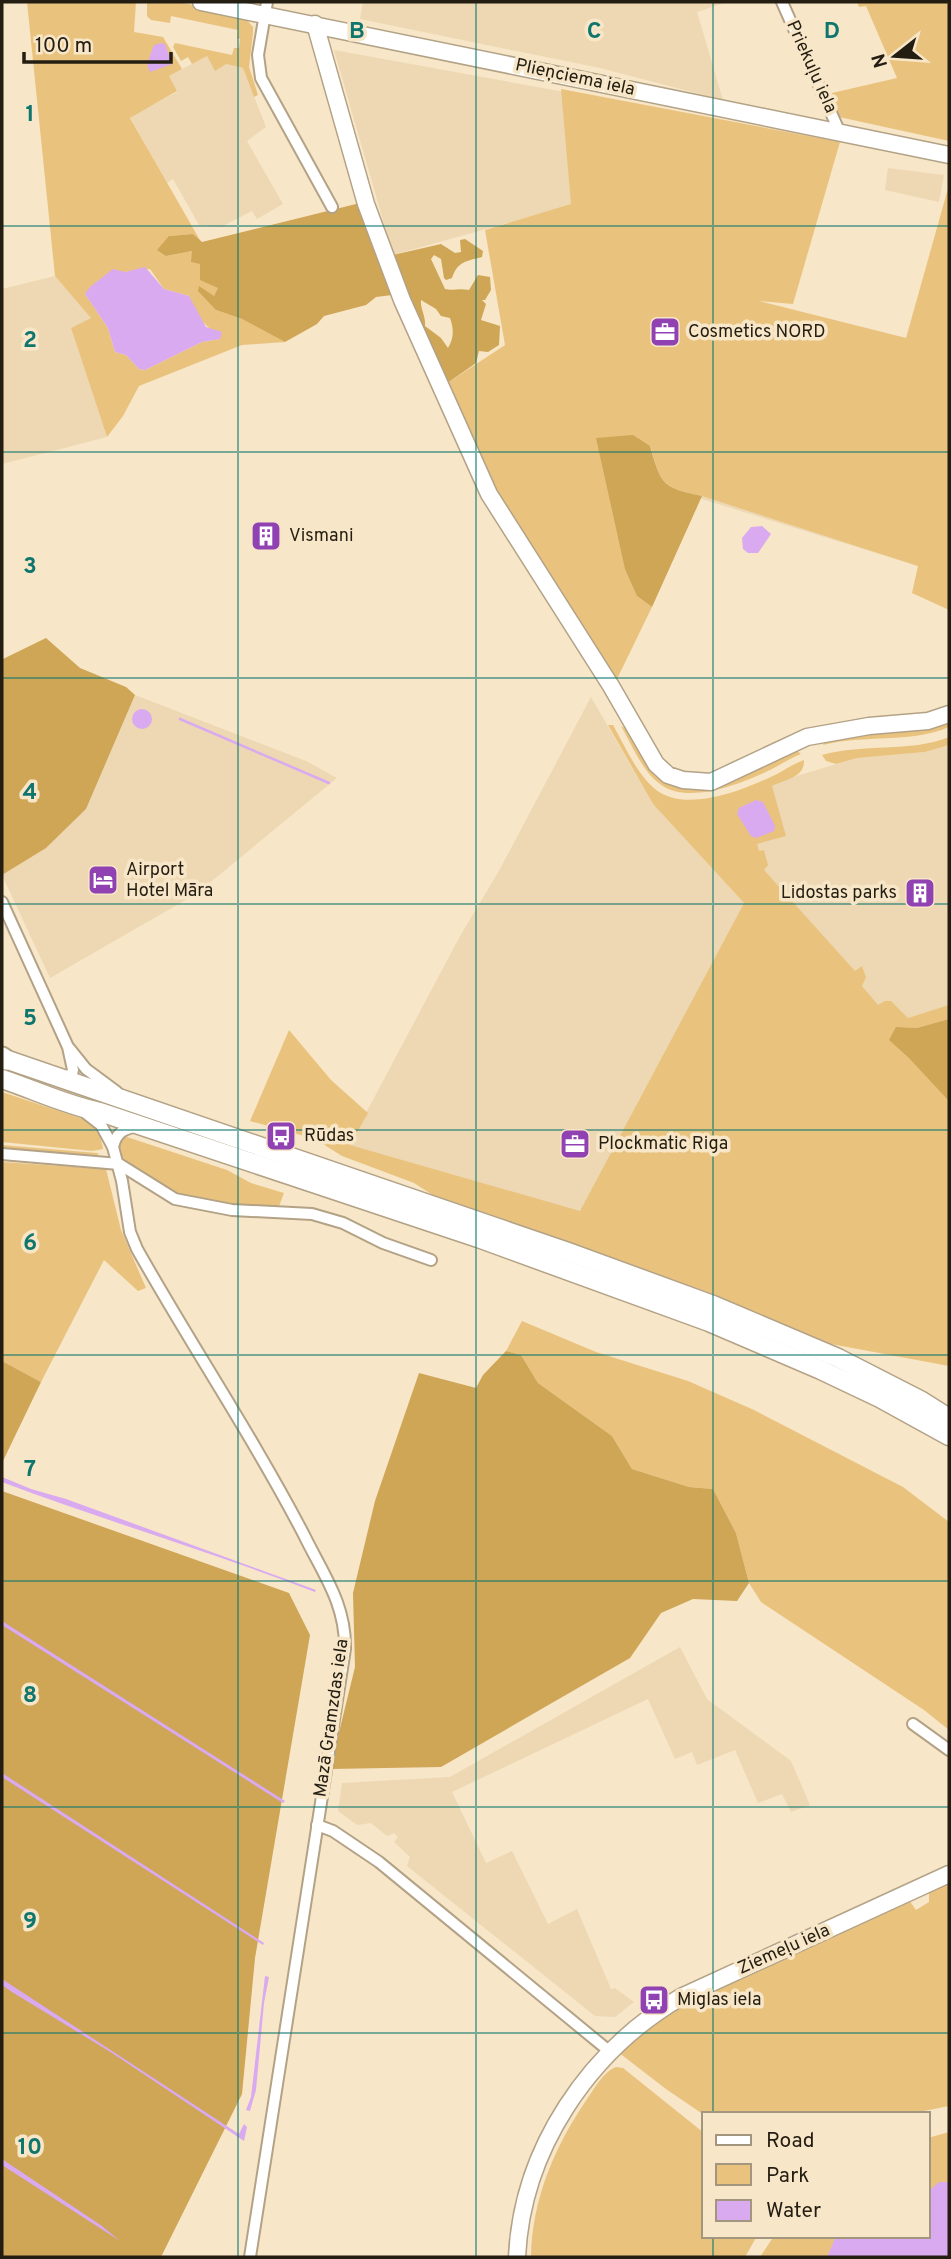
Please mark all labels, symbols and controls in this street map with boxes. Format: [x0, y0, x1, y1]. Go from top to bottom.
street label: Priekuļu iela [780, 17, 842, 117]
text: B [349, 18, 365, 47]
text: C [587, 18, 601, 47]
text: D [824, 18, 840, 47]
scale bar [24, 21, 172, 65]
north arrow [860, 21, 930, 91]
text: 100 m [35, 33, 92, 60]
text: N [867, 50, 894, 70]
street label: Plieņciema iela [513, 54, 637, 102]
text: 1 [25, 101, 35, 130]
office icon: Cosmetics NORD [648, 315, 682, 349]
place label: Cosmetics NORD [688, 321, 826, 344]
text: 2 [23, 327, 37, 356]
building icon: Vismani [249, 519, 283, 553]
place label: Vismani [289, 525, 354, 548]
text: 3 [23, 553, 37, 582]
text: 4 [23, 779, 37, 808]
place label: Airport Hotel Māra [126, 859, 213, 903]
hotel icon: Airport Hotel Māra [86, 863, 120, 897]
building icon: Lidostas parks [903, 876, 937, 910]
place label: Lidostas parks [781, 882, 897, 905]
text: 5 [23, 1005, 37, 1034]
bus stop icon: Rūdas [264, 1119, 298, 1153]
place label: Rūdas [304, 1125, 354, 1148]
office icon: Plockmatic Riga [558, 1127, 592, 1161]
place label: Plockmatic Riga [598, 1133, 728, 1156]
text: 6 [23, 1230, 37, 1259]
text: 7 [24, 1456, 36, 1485]
street label: Mazā Gramzdas iela [309, 1637, 355, 1799]
text: 8 [23, 1682, 37, 1711]
text: 9 [23, 1908, 37, 1937]
street label: Ziemeļu iela [734, 1919, 834, 1981]
bus stop icon: Miglas iela [637, 1983, 671, 2017]
place label: Miglas iela [677, 1989, 761, 2012]
legend [702, 2112, 930, 2238]
text: Road [766, 2128, 815, 2155]
text: 10 [18, 2134, 42, 2163]
text: Park [766, 2163, 809, 2190]
text: Water [766, 2198, 821, 2225]

